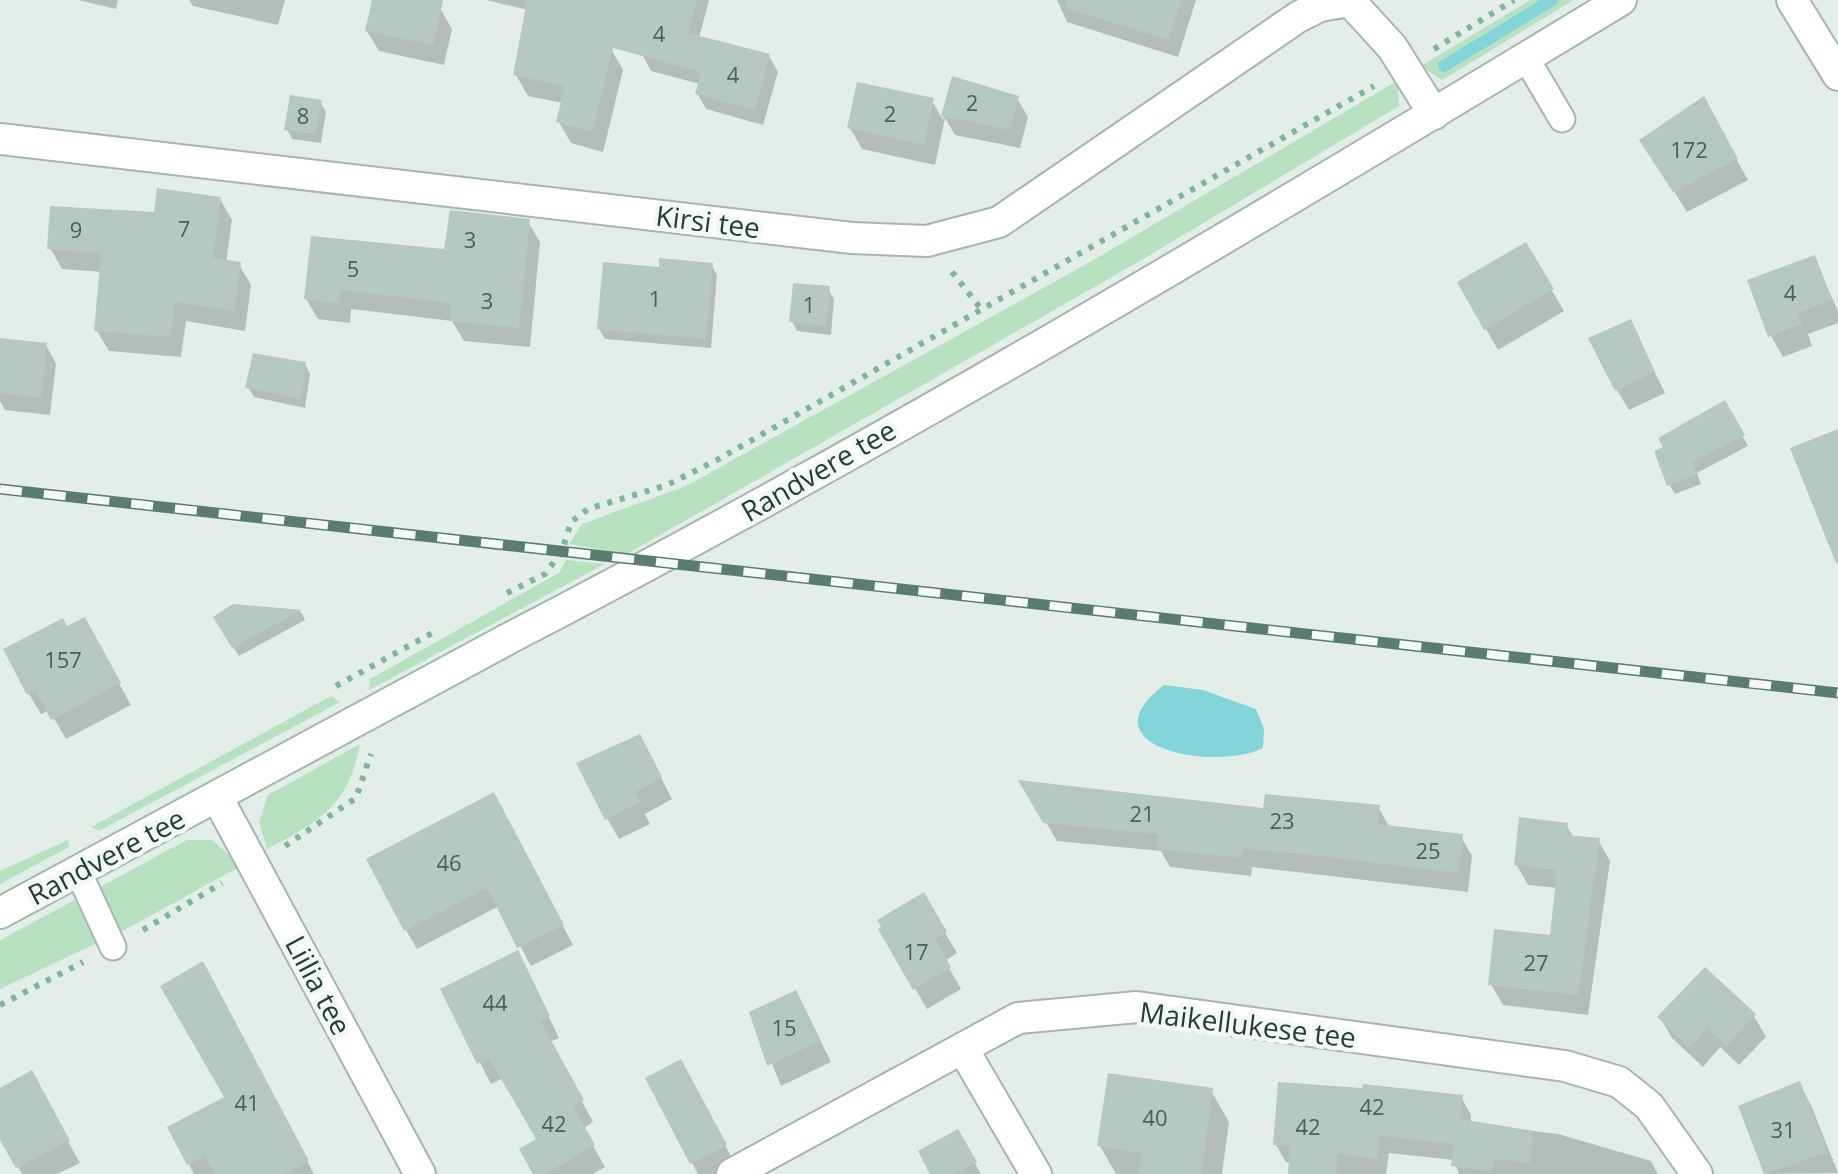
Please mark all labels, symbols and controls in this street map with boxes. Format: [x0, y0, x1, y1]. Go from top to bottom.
house number: 4 [653, 18, 666, 48]
house number: 4 [727, 59, 740, 89]
house number: 2 [966, 87, 978, 117]
house number: 2 [884, 98, 896, 128]
house number: 8 [297, 100, 309, 130]
house number: 172 [1670, 134, 1708, 164]
street label: Kirsi tee [654, 196, 762, 246]
house number: 7 [178, 213, 190, 243]
house number: 9 [70, 214, 82, 244]
house number: 3 [464, 224, 476, 254]
house number: 5 [347, 253, 359, 283]
house number: 4 [1784, 277, 1797, 307]
house number: 1 [649, 283, 661, 313]
house number: 3 [481, 285, 493, 315]
house number: 1 [803, 289, 815, 319]
street label: Randvere tee [734, 410, 902, 530]
house number: 157 [44, 644, 82, 674]
house number: 21 [1129, 798, 1155, 828]
street label: Randvere tee [21, 799, 191, 913]
house number: 23 [1269, 805, 1295, 835]
house number: 25 [1415, 835, 1441, 865]
house number: 46 [436, 847, 462, 877]
street label: Liilia tee [277, 929, 361, 1041]
house number: 17 [903, 936, 929, 966]
house number: 27 [1523, 947, 1549, 977]
house number: 44 [482, 987, 508, 1017]
street label: Maikellukese tee [1138, 992, 1358, 1056]
house number: 15 [771, 1012, 797, 1042]
house number: 41 [234, 1087, 260, 1117]
house number: 42 [1359, 1091, 1385, 1121]
house number: 40 [1142, 1102, 1168, 1132]
house number: 42 [541, 1108, 567, 1138]
house number: 42 [1295, 1111, 1321, 1141]
house number: 31 [1770, 1114, 1796, 1144]

